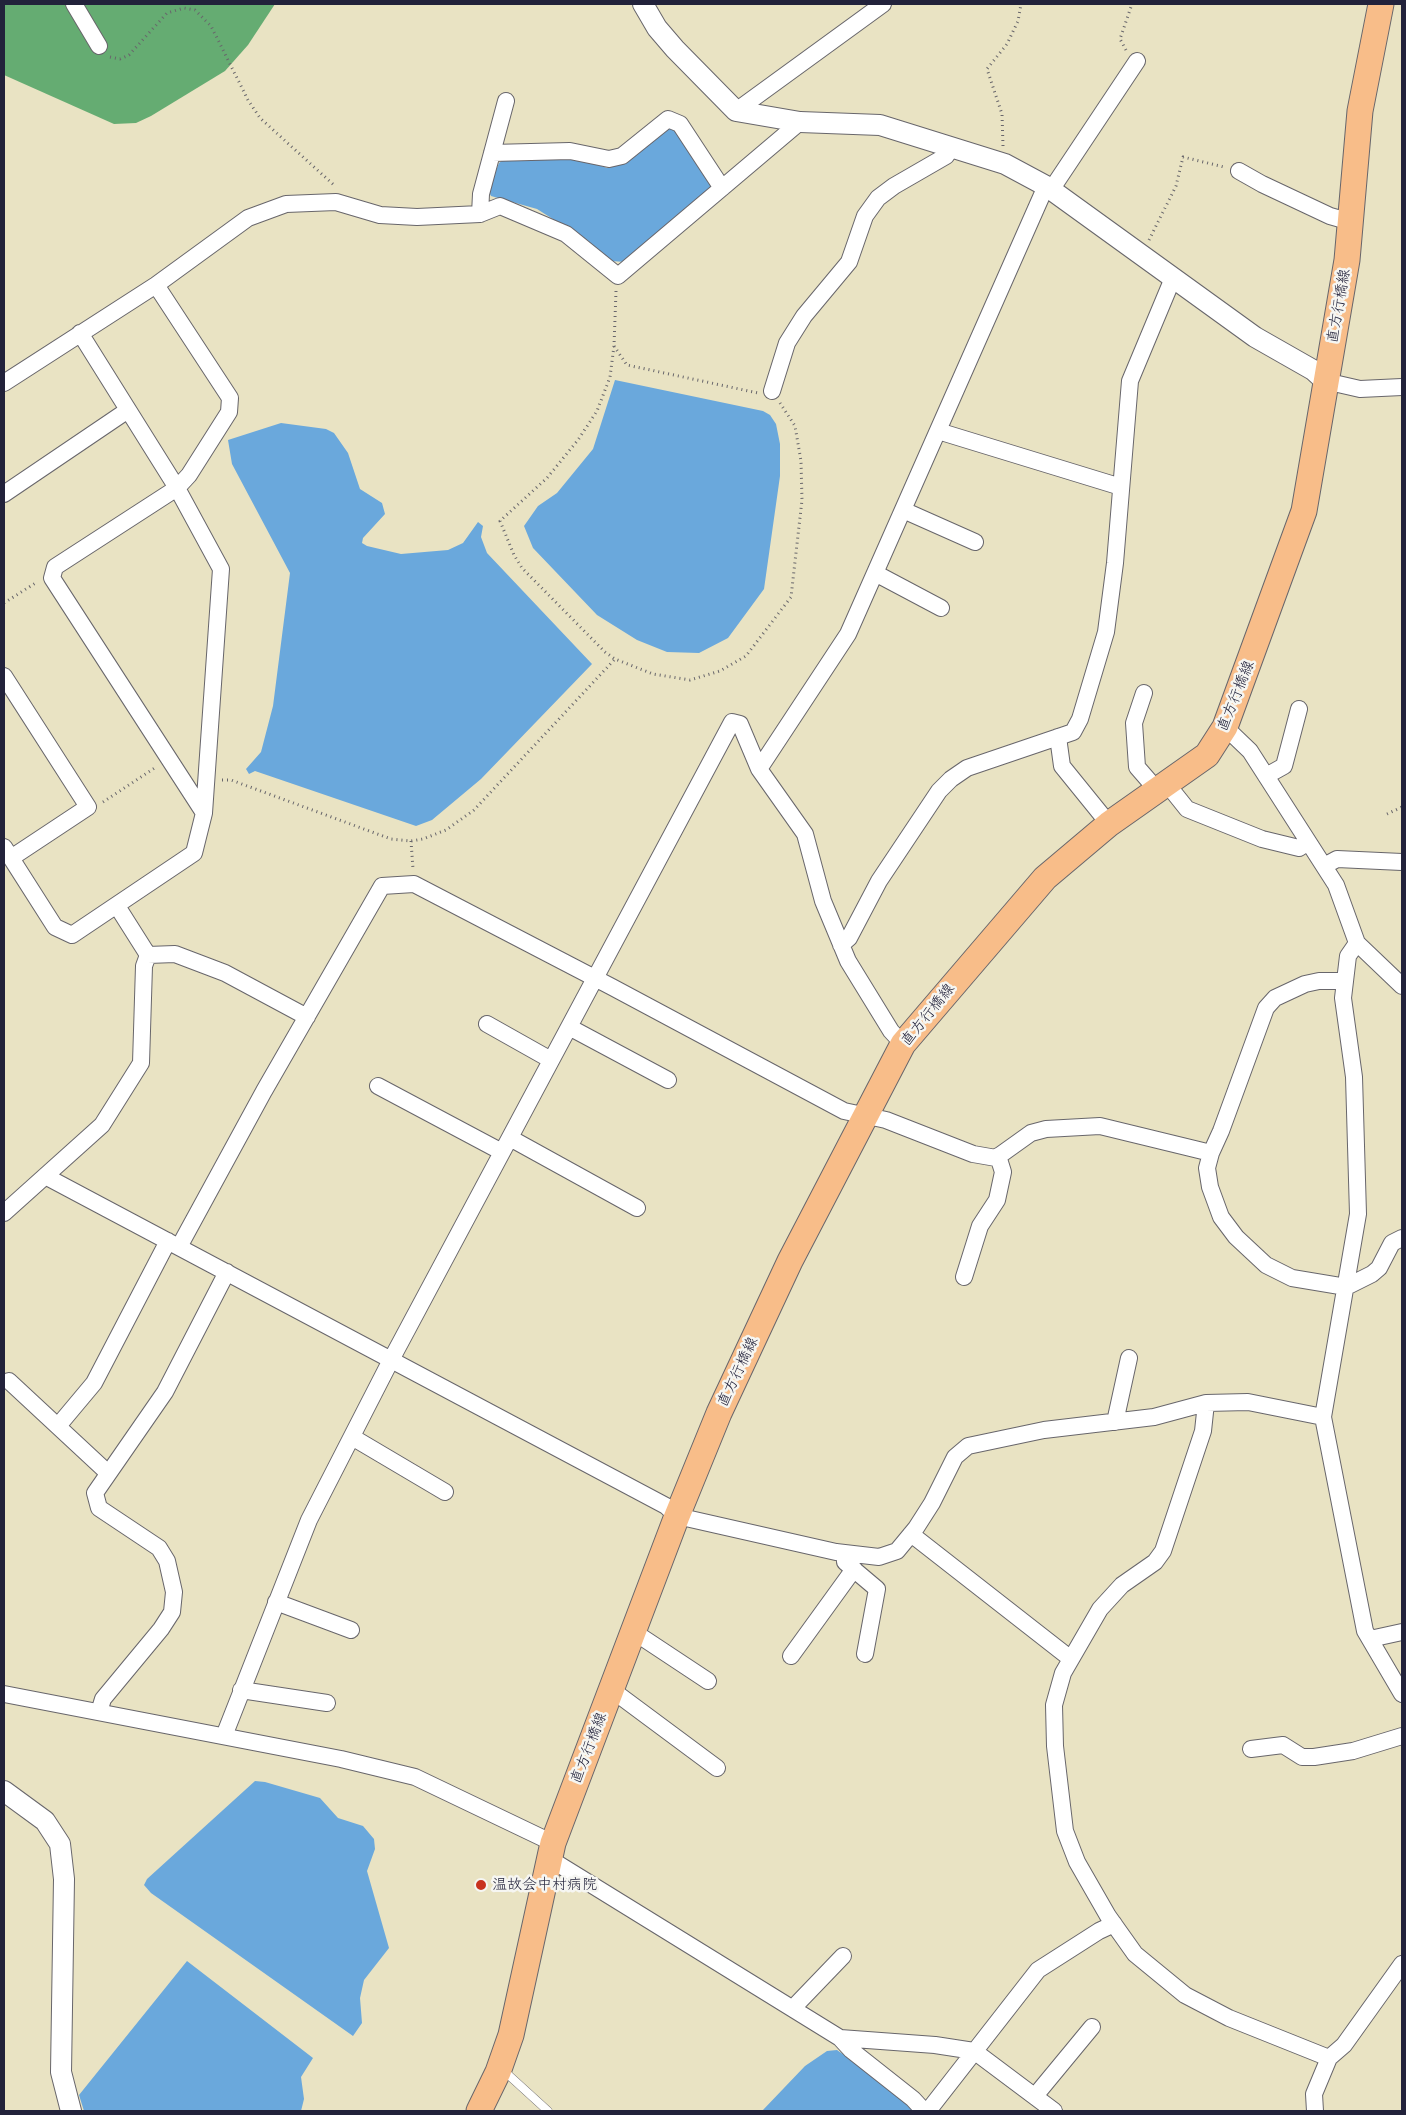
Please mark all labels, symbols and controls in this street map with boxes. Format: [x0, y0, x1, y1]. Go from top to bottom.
street label: 直方行橋線 [1324, 268, 1354, 344]
street label: 直方行橋線 [1214, 658, 1258, 734]
street label: 直方行橋線 [897, 980, 959, 1050]
street label: 直方行橋線 [714, 1334, 762, 1410]
street label: 直方行橋線 [567, 1710, 611, 1786]
place label: 温故会中村病院 [492, 1876, 597, 1894]
marker: 温故会中村病院 [474, 1878, 488, 1892]

